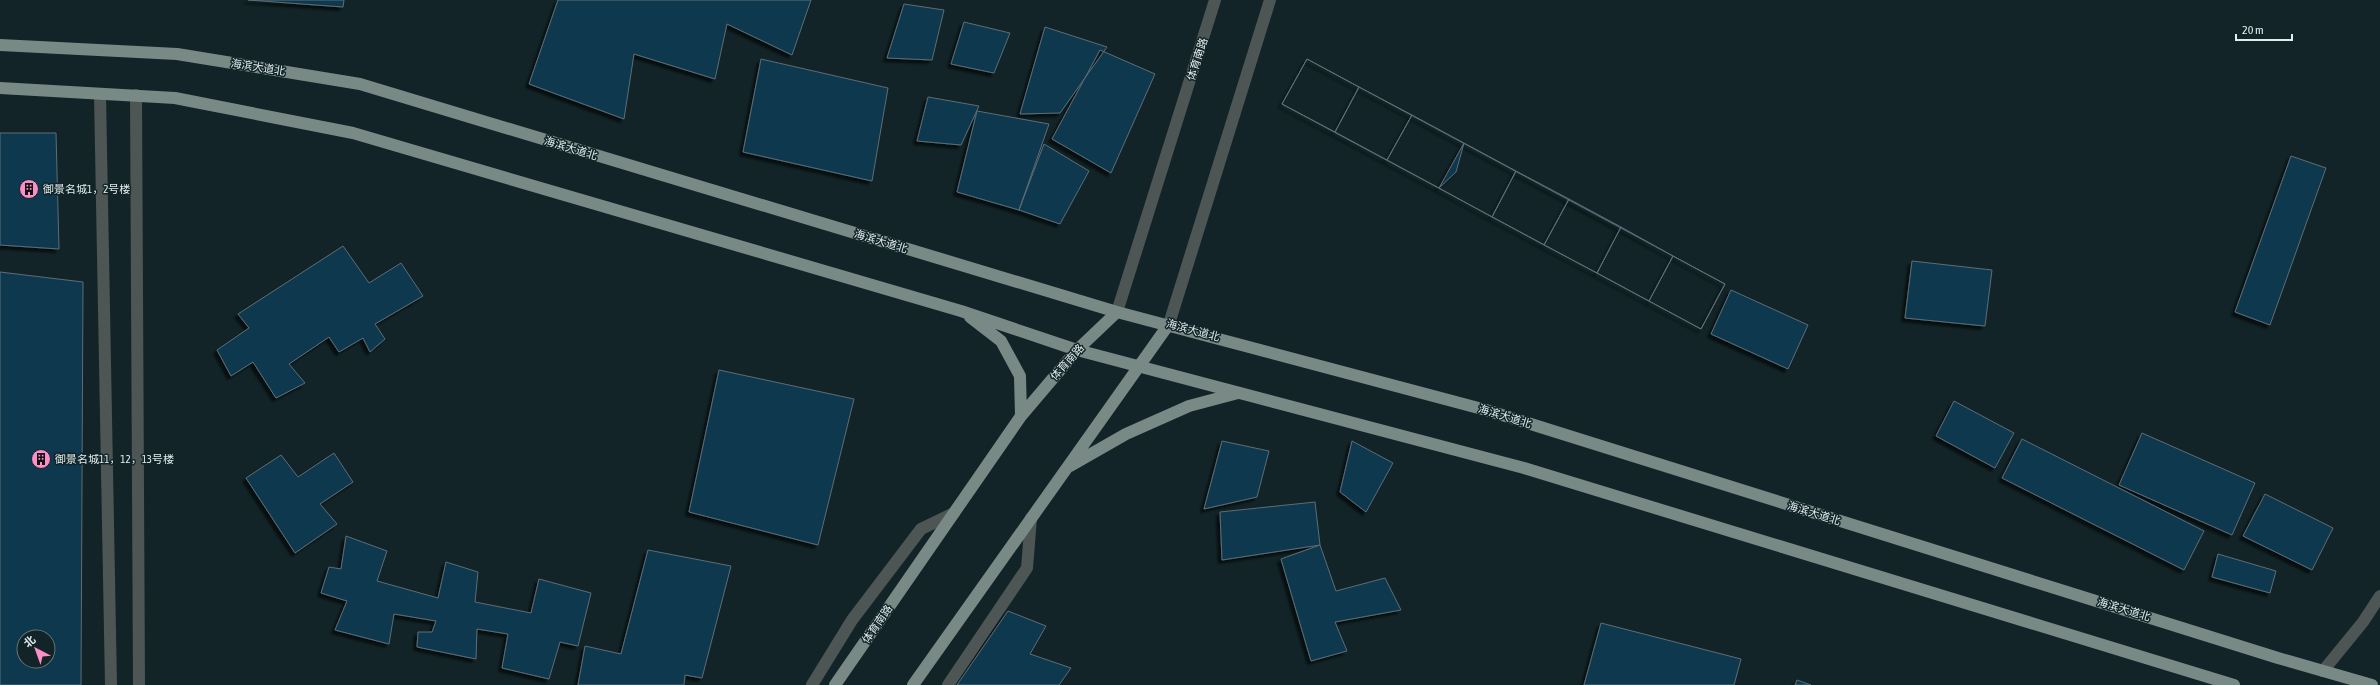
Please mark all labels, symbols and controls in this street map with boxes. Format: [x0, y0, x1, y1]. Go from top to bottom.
scale bar [2236, 16, 2292, 42]
text: 20 m [2242, 23, 2264, 37]
street label: 体育南路 [1184, 36, 1210, 82]
street label: 海滨大道北 [230, 57, 286, 77]
street label: 海滨大道北 [543, 134, 599, 162]
building icon: 御景名城1，2号楼 [18, 178, 40, 200]
place label: 御景名城1，2号楼 [42, 183, 130, 195]
street label: 海滨大道北 [853, 227, 909, 255]
street label: 海滨大道北 [1165, 317, 1221, 343]
street label: 体育南路 [1048, 342, 1086, 382]
street label: 海滨大道北 [1477, 402, 1533, 430]
building icon: 御景名城11，12，13号楼 [30, 448, 52, 470]
place label: 御景名城11，12，13号楼 [54, 453, 174, 465]
street label: 海滨大道北 [1786, 499, 1842, 527]
street label: 海滨大道北 [2096, 595, 2152, 623]
street label: 体育南路 [859, 603, 895, 645]
north arrow [16, 629, 56, 669]
text: 北 [21, 633, 38, 650]

